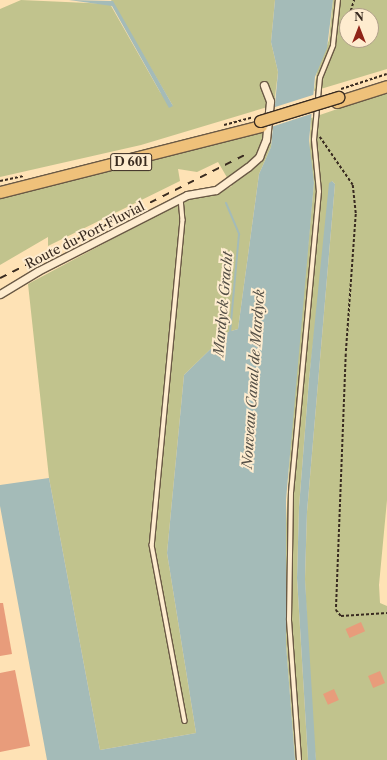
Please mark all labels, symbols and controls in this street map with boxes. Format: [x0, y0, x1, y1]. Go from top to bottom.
north arrow [339, 8, 379, 48]
text: N [354, 10, 364, 24]
road number: D 601 [110, 152, 152, 172]
street label: Route du Port Fluvial [23, 198, 147, 272]
water label: Mardyck Gracht [210, 251, 236, 357]
water label: Nouveau Canal de Mardyck [238, 289, 268, 469]

